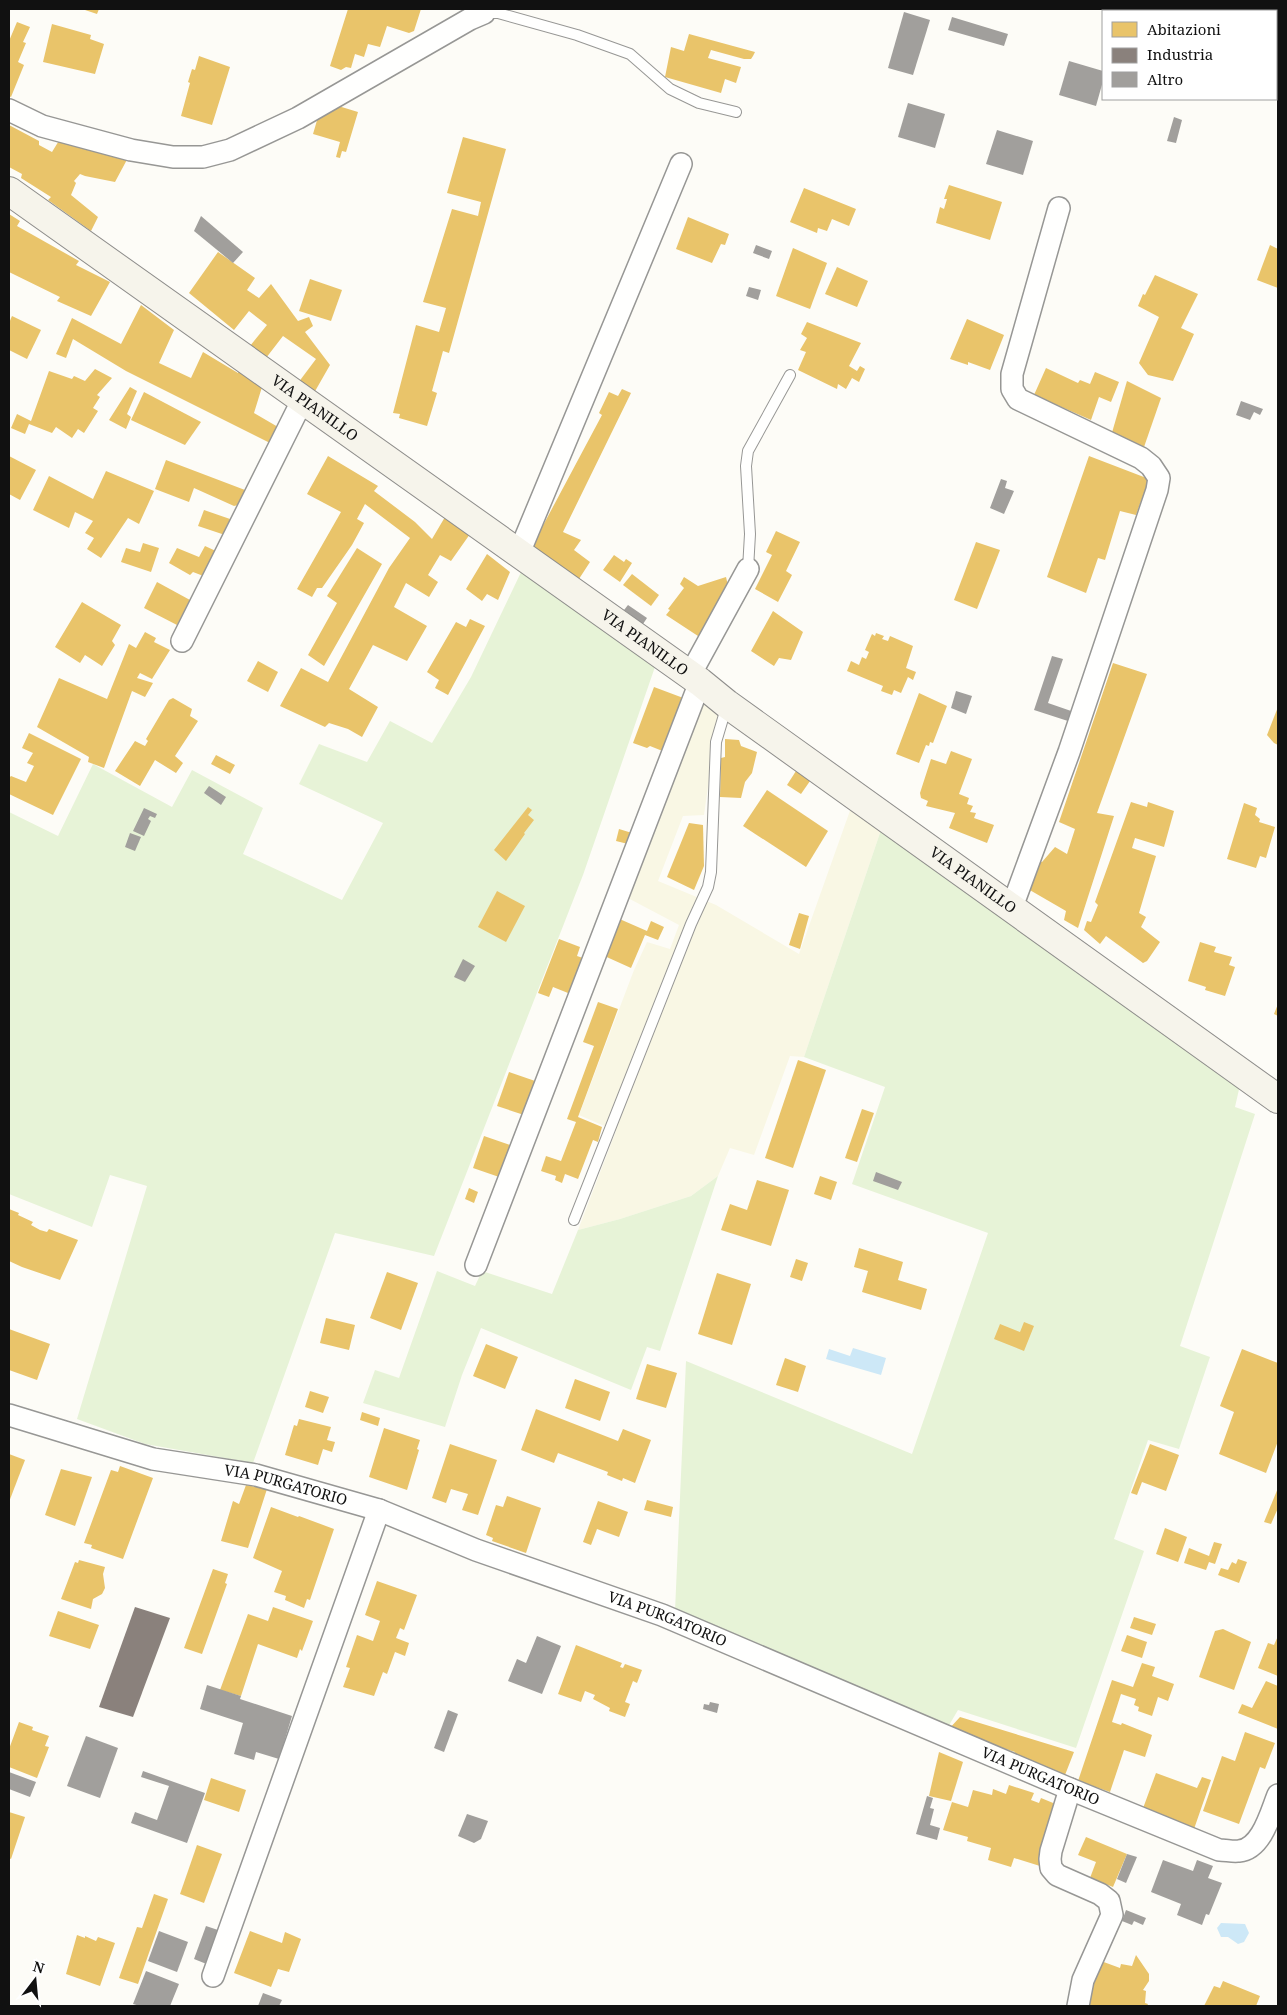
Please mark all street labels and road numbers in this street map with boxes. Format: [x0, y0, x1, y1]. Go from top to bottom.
street label: VIA PIANILLO [268, 370, 363, 445]
street label: VIA PIANILLO [598, 604, 693, 680]
street label: VIA PIANILLO [926, 842, 1021, 917]
street label: VIA PURGATORIO [223, 1459, 350, 1509]
street label: VIA PURGATORIO [605, 1586, 730, 1651]
street label: VIA PURGATORIO [979, 1741, 1103, 1809]

